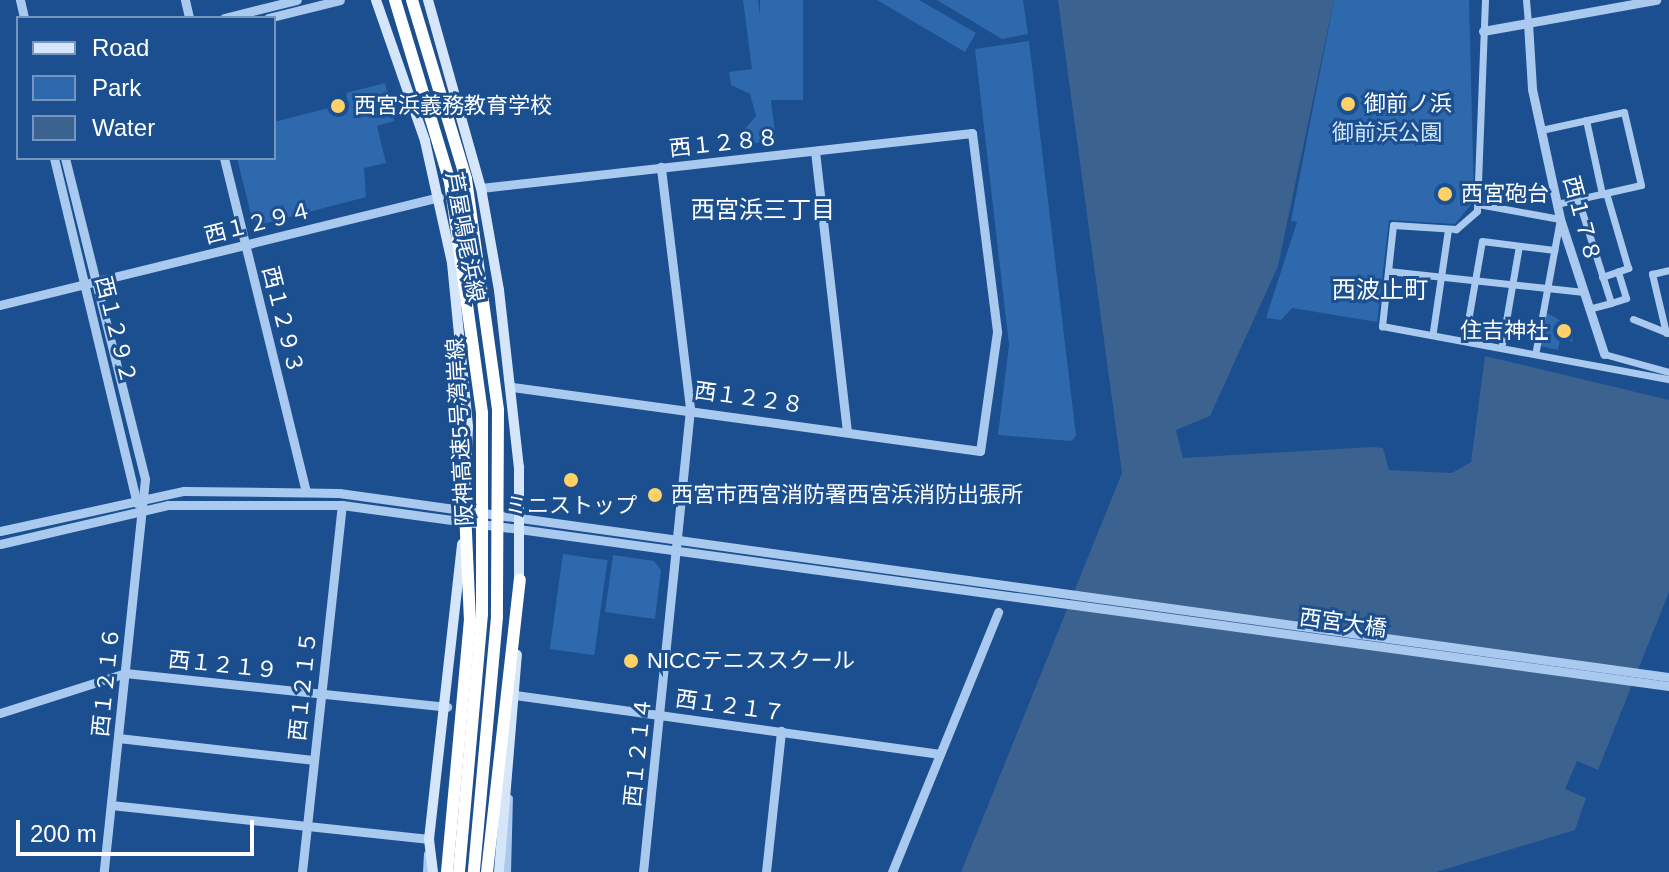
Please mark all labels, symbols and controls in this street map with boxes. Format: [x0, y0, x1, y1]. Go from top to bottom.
legend [16, 16, 276, 160]
text: Road [92, 34, 149, 61]
text: Park [92, 74, 141, 101]
place label: 御前ノ浜 [1364, 91, 1452, 117]
place label: 西宮浜義務教育学校 [354, 93, 552, 119]
marker: 御前ノ浜 [1339, 95, 1357, 113]
marker: 西宮浜義務教育学校 [329, 97, 347, 115]
text: Water [92, 114, 155, 141]
park label: 御前浜公園 [1332, 120, 1442, 146]
street label: 西１２８８ [668, 124, 780, 162]
street label: 芦屋鳴尾浜線 [441, 170, 489, 304]
street label: 西１７８ [1558, 173, 1606, 265]
place label: 西宮砲台 [1461, 181, 1549, 207]
marker: 西宮砲台 [1436, 185, 1454, 203]
district label: 西宮浜三丁目 [691, 196, 835, 224]
street label: 西１２９４ [201, 197, 315, 249]
street label: 西１２９３ [257, 263, 309, 377]
street label: 西１２９２ [90, 273, 142, 387]
district label: 西波止町 [1332, 276, 1428, 304]
place label: 住吉神社 [1460, 318, 1548, 344]
marker: 住吉神社 [1555, 322, 1573, 340]
street label: 阪神高速5号湾岸線 [442, 337, 478, 527]
street label: 西１２２８ [693, 377, 805, 419]
marker: ミニストップ [562, 471, 580, 489]
place label: 西宮市西宮消防署西宮浜消防出張所 [671, 482, 1023, 508]
marker: 西宮市西宮消防署西宮浜消防出張所 [646, 486, 664, 504]
place label: ミニストップ [505, 493, 637, 519]
street label: 西宮大橋 [1298, 604, 1388, 642]
street label: 西１２１６ [87, 626, 125, 738]
street label: 西１２１５ [284, 630, 322, 742]
street label: 西１２１９ [167, 646, 279, 684]
place label: NICCテニススクール [647, 648, 855, 674]
marker: NICCテニススクール [622, 652, 640, 670]
street label: 西１２１７ [674, 685, 786, 727]
street label: 西１２１４ [619, 696, 657, 808]
scale bar [20, 804, 258, 854]
text: 200 m [30, 820, 97, 847]

